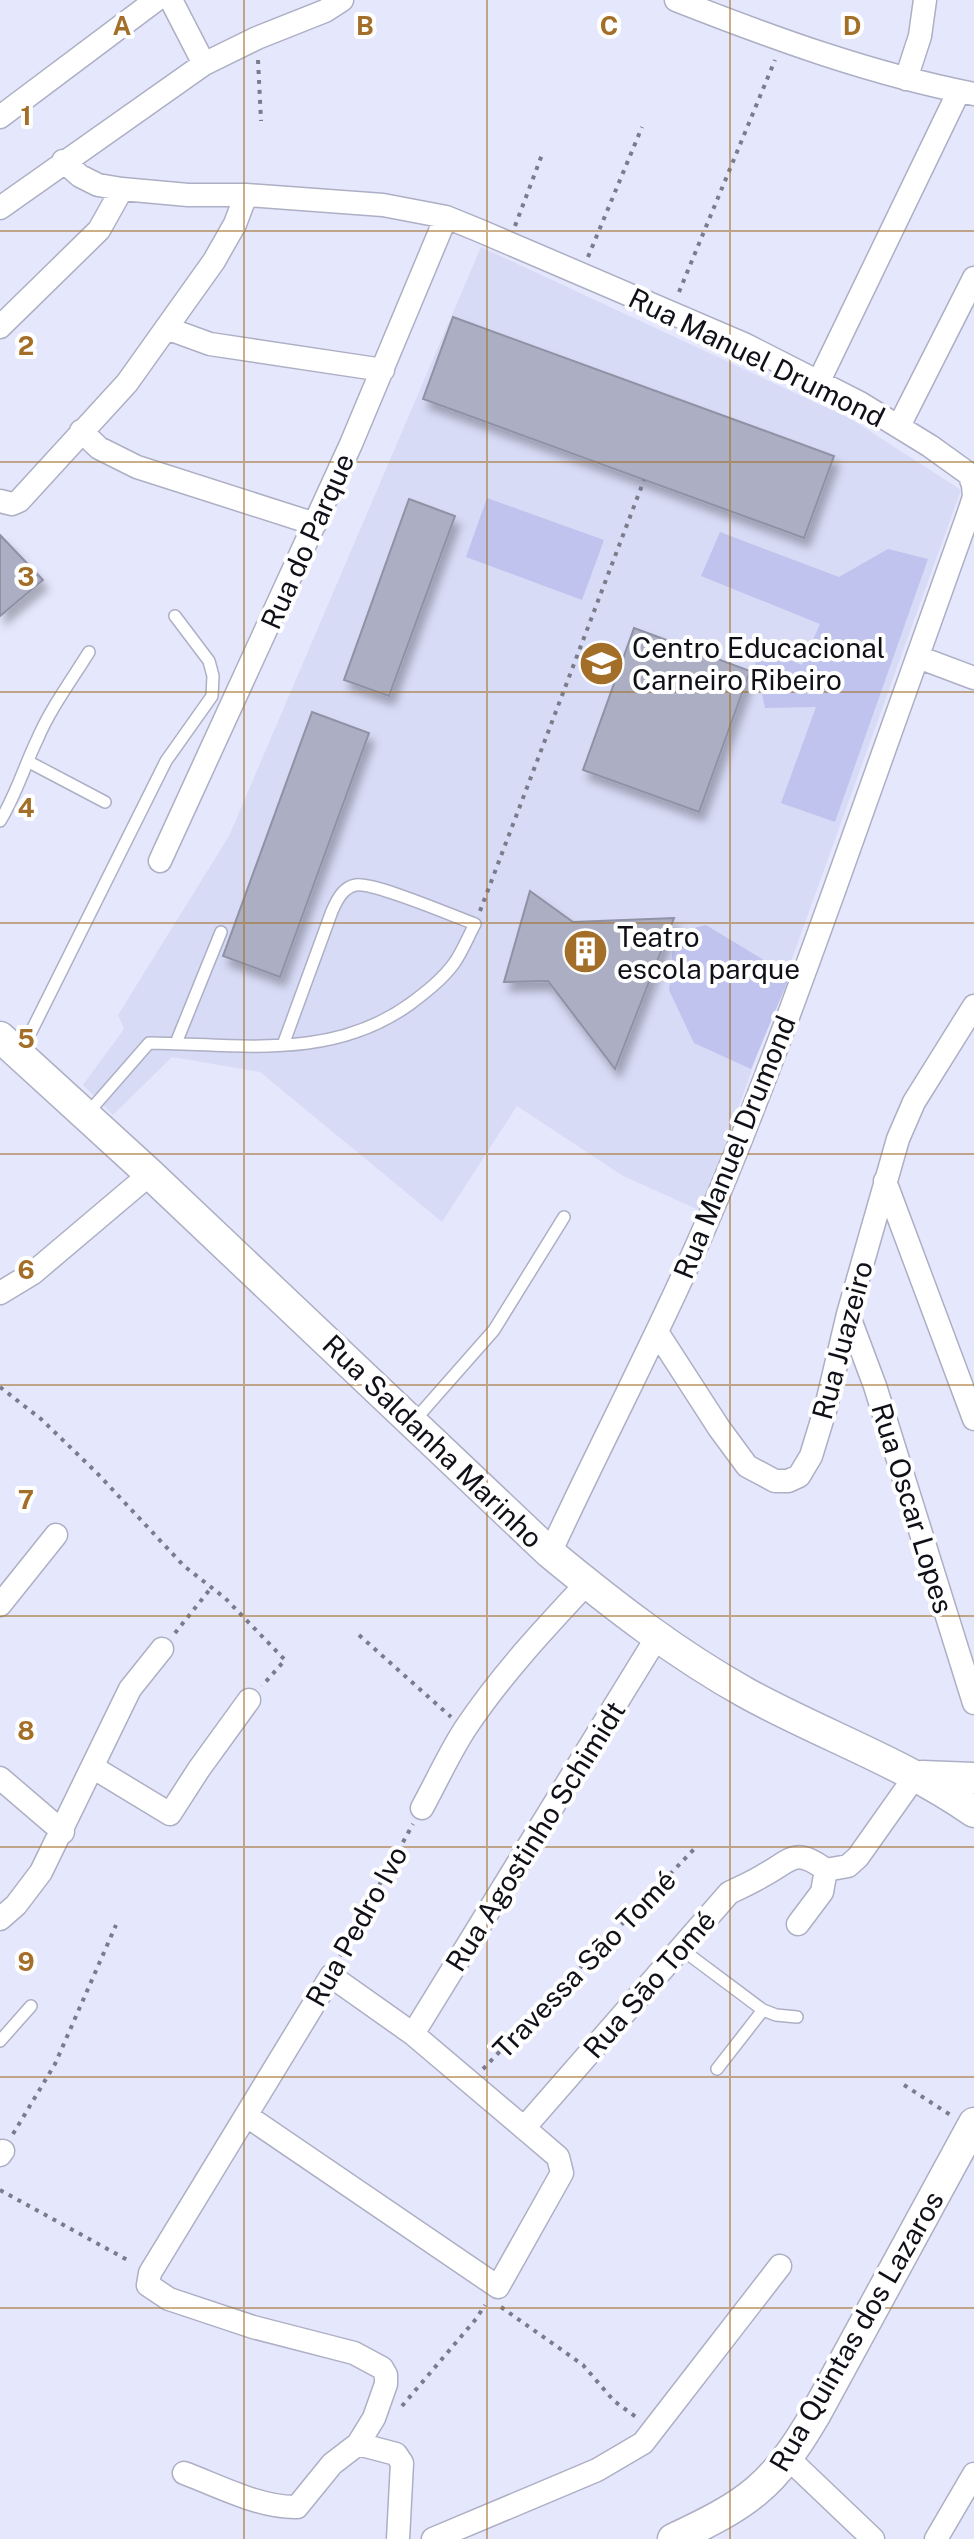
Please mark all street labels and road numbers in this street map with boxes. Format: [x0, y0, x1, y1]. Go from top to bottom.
street label: Rua Manuel Drumond [624, 281, 890, 433]
street label: Rua do Parque [254, 448, 360, 634]
street label: Rua Manuel Drumond [666, 1011, 802, 1283]
street label: Rua Juazeiro [805, 1257, 879, 1423]
street label: Rua Saldanha Marinho [316, 1328, 550, 1554]
street label: Rua Oscar Lopes [865, 1399, 961, 1617]
street label: Rua Agostinho Schimidt [438, 1695, 632, 1977]
street label: Rua Pedro Ivo [298, 1840, 414, 2012]
street label: Travessa São Tomé [486, 1863, 682, 2065]
street label: Rua Sāo Tomé [576, 1904, 722, 2064]
street label: Rua Quintas dos Lazaros [762, 2185, 950, 2477]

